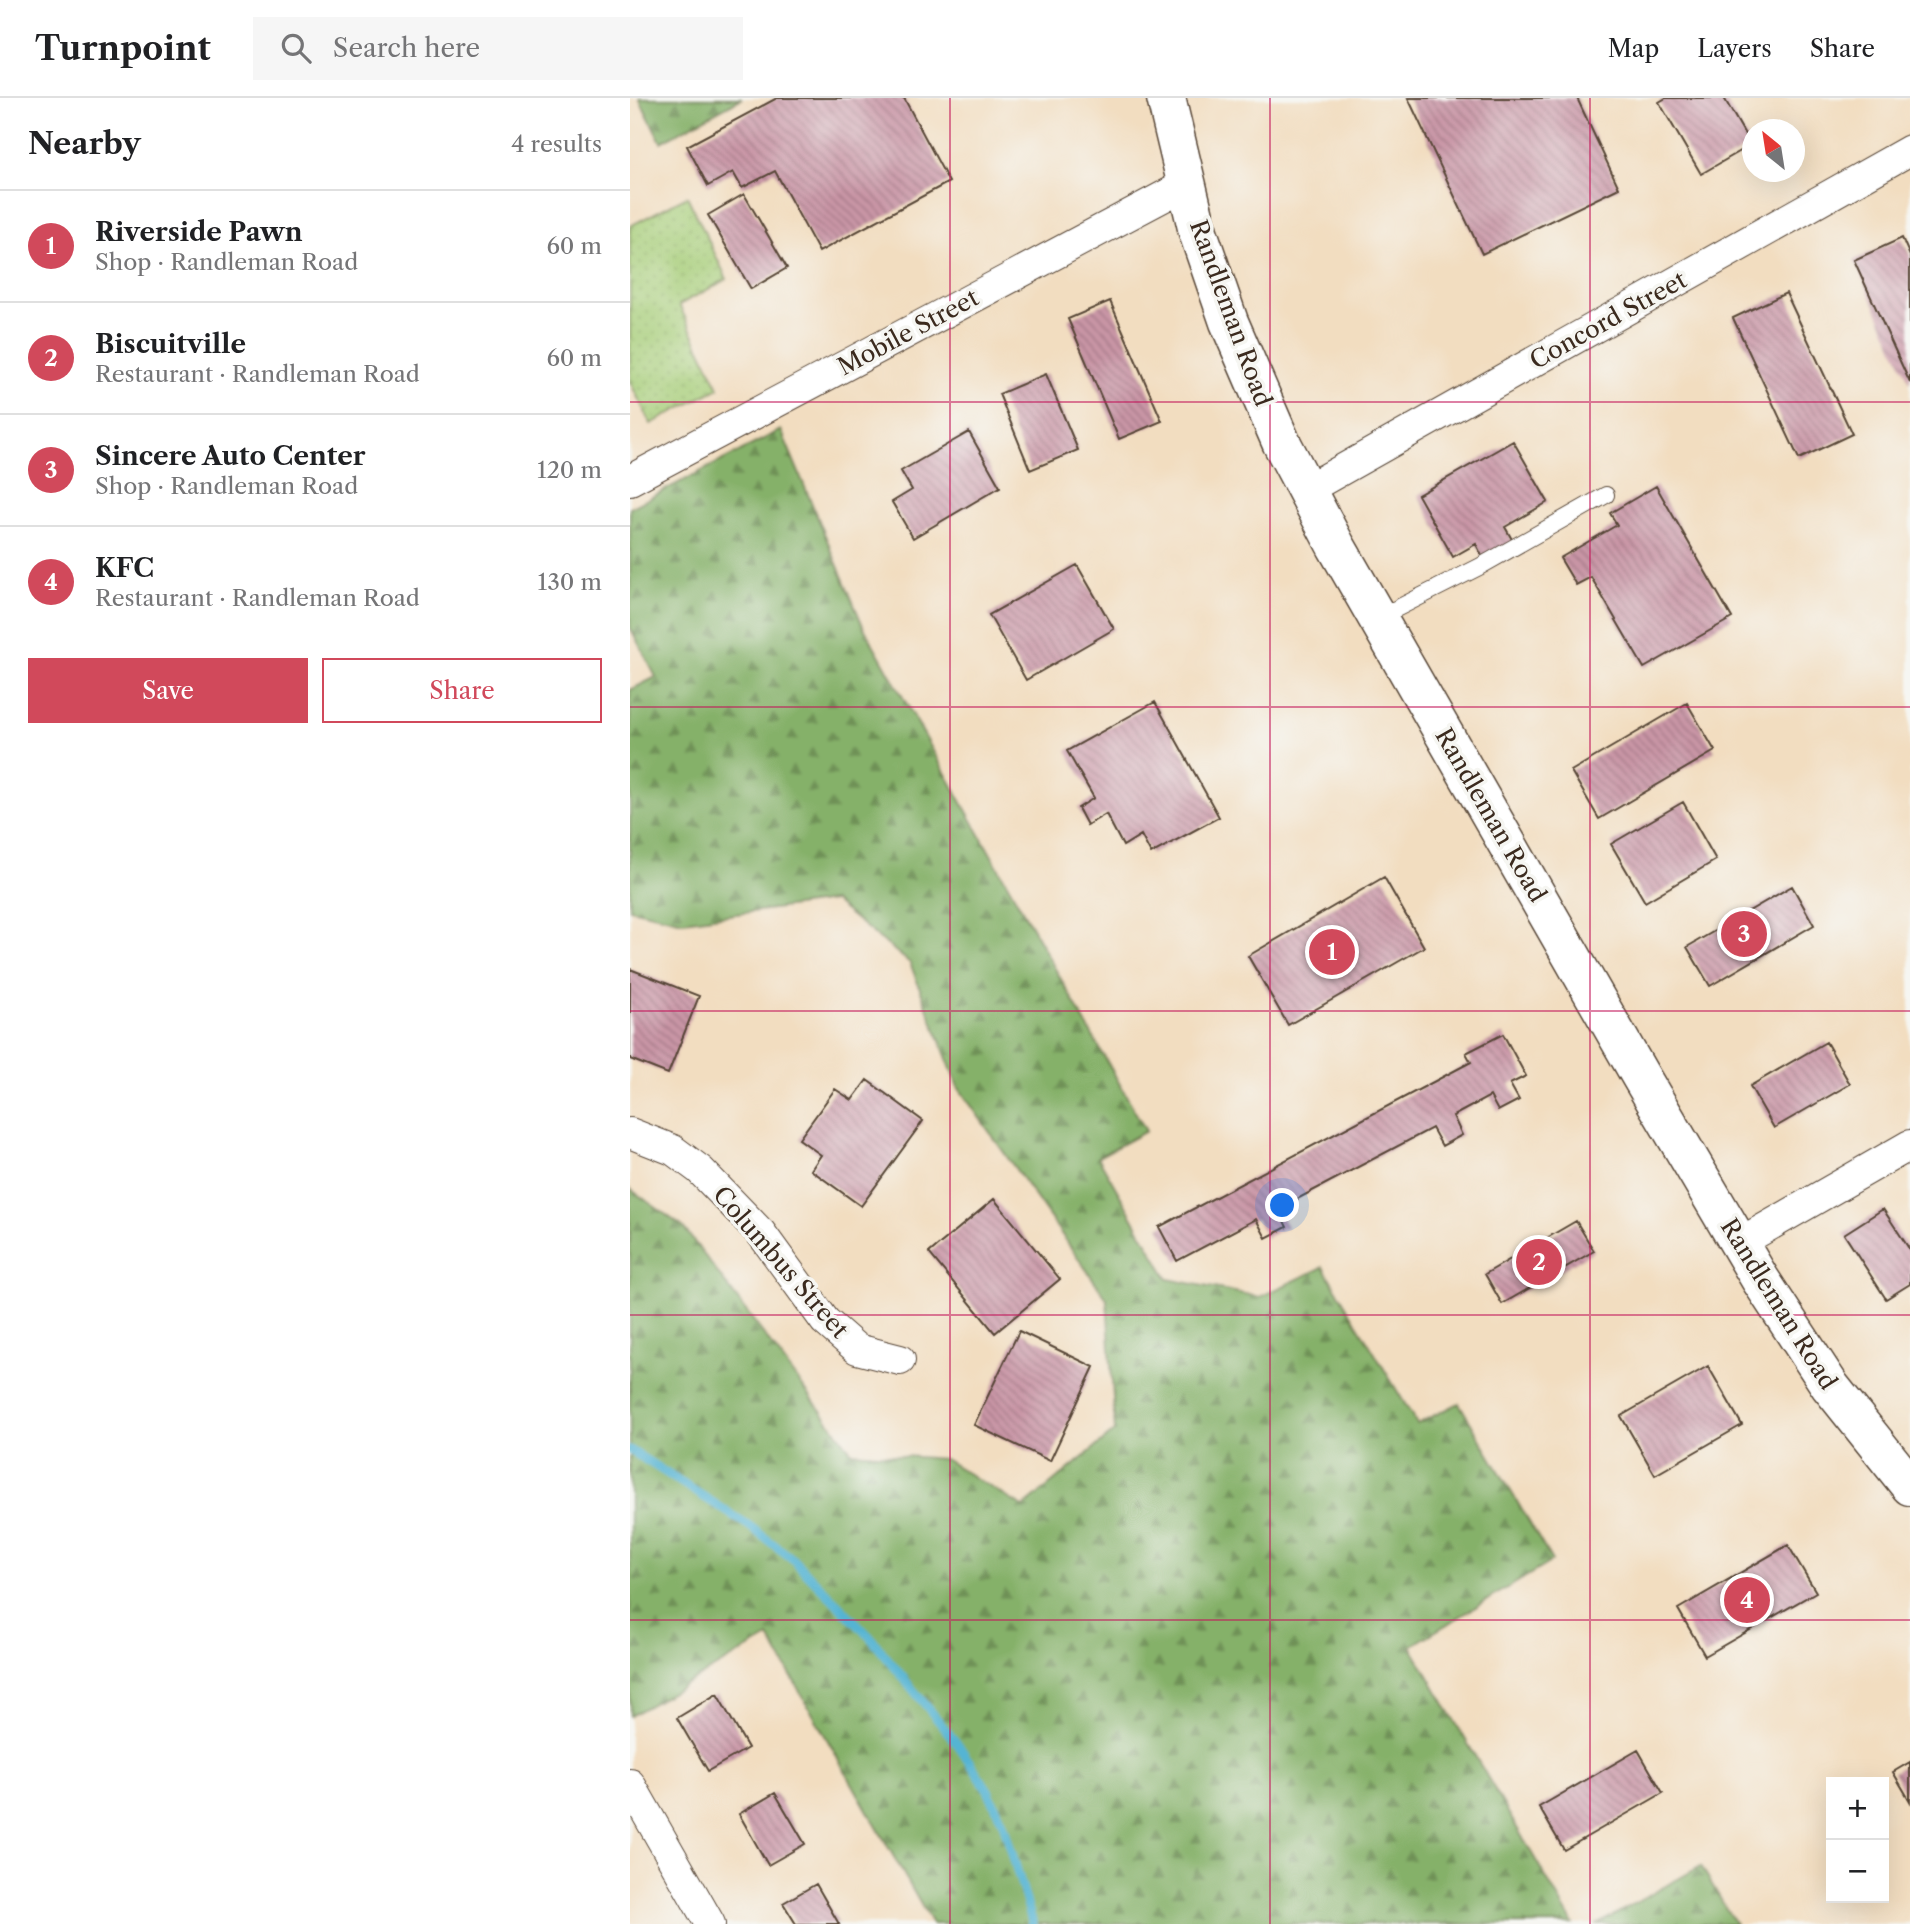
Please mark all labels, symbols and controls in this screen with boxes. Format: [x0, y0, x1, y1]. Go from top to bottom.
search box [253, 17, 743, 80]
text: Turnpoint [35, 28, 211, 69]
icon: search [277, 29, 315, 67]
text: Search here [333, 32, 480, 64]
text: Map [1608, 34, 1659, 63]
text: Layers [1697, 34, 1772, 63]
text: Share [1810, 34, 1875, 63]
north arrow [1742, 119, 1805, 182]
text: Nearby [28, 125, 141, 162]
text: 4 results [511, 130, 602, 158]
text: Riverside Pawn [95, 216, 303, 248]
street label: Randleman Road [1184, 216, 1278, 410]
text: 1 [46, 232, 56, 260]
text: 60 m [546, 232, 602, 260]
text: Shop · Randleman Road [95, 248, 358, 276]
street label: Concord Street [1525, 265, 1692, 375]
street label: Mobile Street [833, 283, 984, 381]
text: Biscuitville [95, 328, 246, 360]
text: 2 [44, 344, 58, 372]
text: 60 m [546, 344, 602, 372]
text: Restaurant · Randleman Road [95, 360, 420, 388]
text: Sincere Auto Center [95, 440, 365, 472]
text: 3 [45, 456, 58, 484]
text: 120 m [537, 456, 602, 484]
text: Shop · Randleman Road [95, 472, 358, 500]
text: KFC [95, 552, 154, 584]
text: 4 [44, 568, 58, 596]
text: 130 m [538, 568, 602, 596]
text: Restaurant · Randleman Road [95, 584, 420, 612]
button: Save [28, 658, 308, 723]
button: Share [322, 658, 602, 723]
street label: Randleman Road [1429, 723, 1553, 908]
pin: 3 [1721, 908, 1767, 960]
pin: 1 [1309, 926, 1355, 978]
street label: Columbus Street [707, 1180, 855, 1344]
your location [1265, 1188, 1299, 1222]
street label: Randleman Road [1715, 1213, 1843, 1395]
pin: 2 [1516, 1236, 1562, 1288]
pin: 4 [1724, 1574, 1770, 1626]
map controls [1826, 1777, 1889, 1903]
button: + [1826, 1777, 1889, 1840]
button: − [1826, 1840, 1889, 1903]

